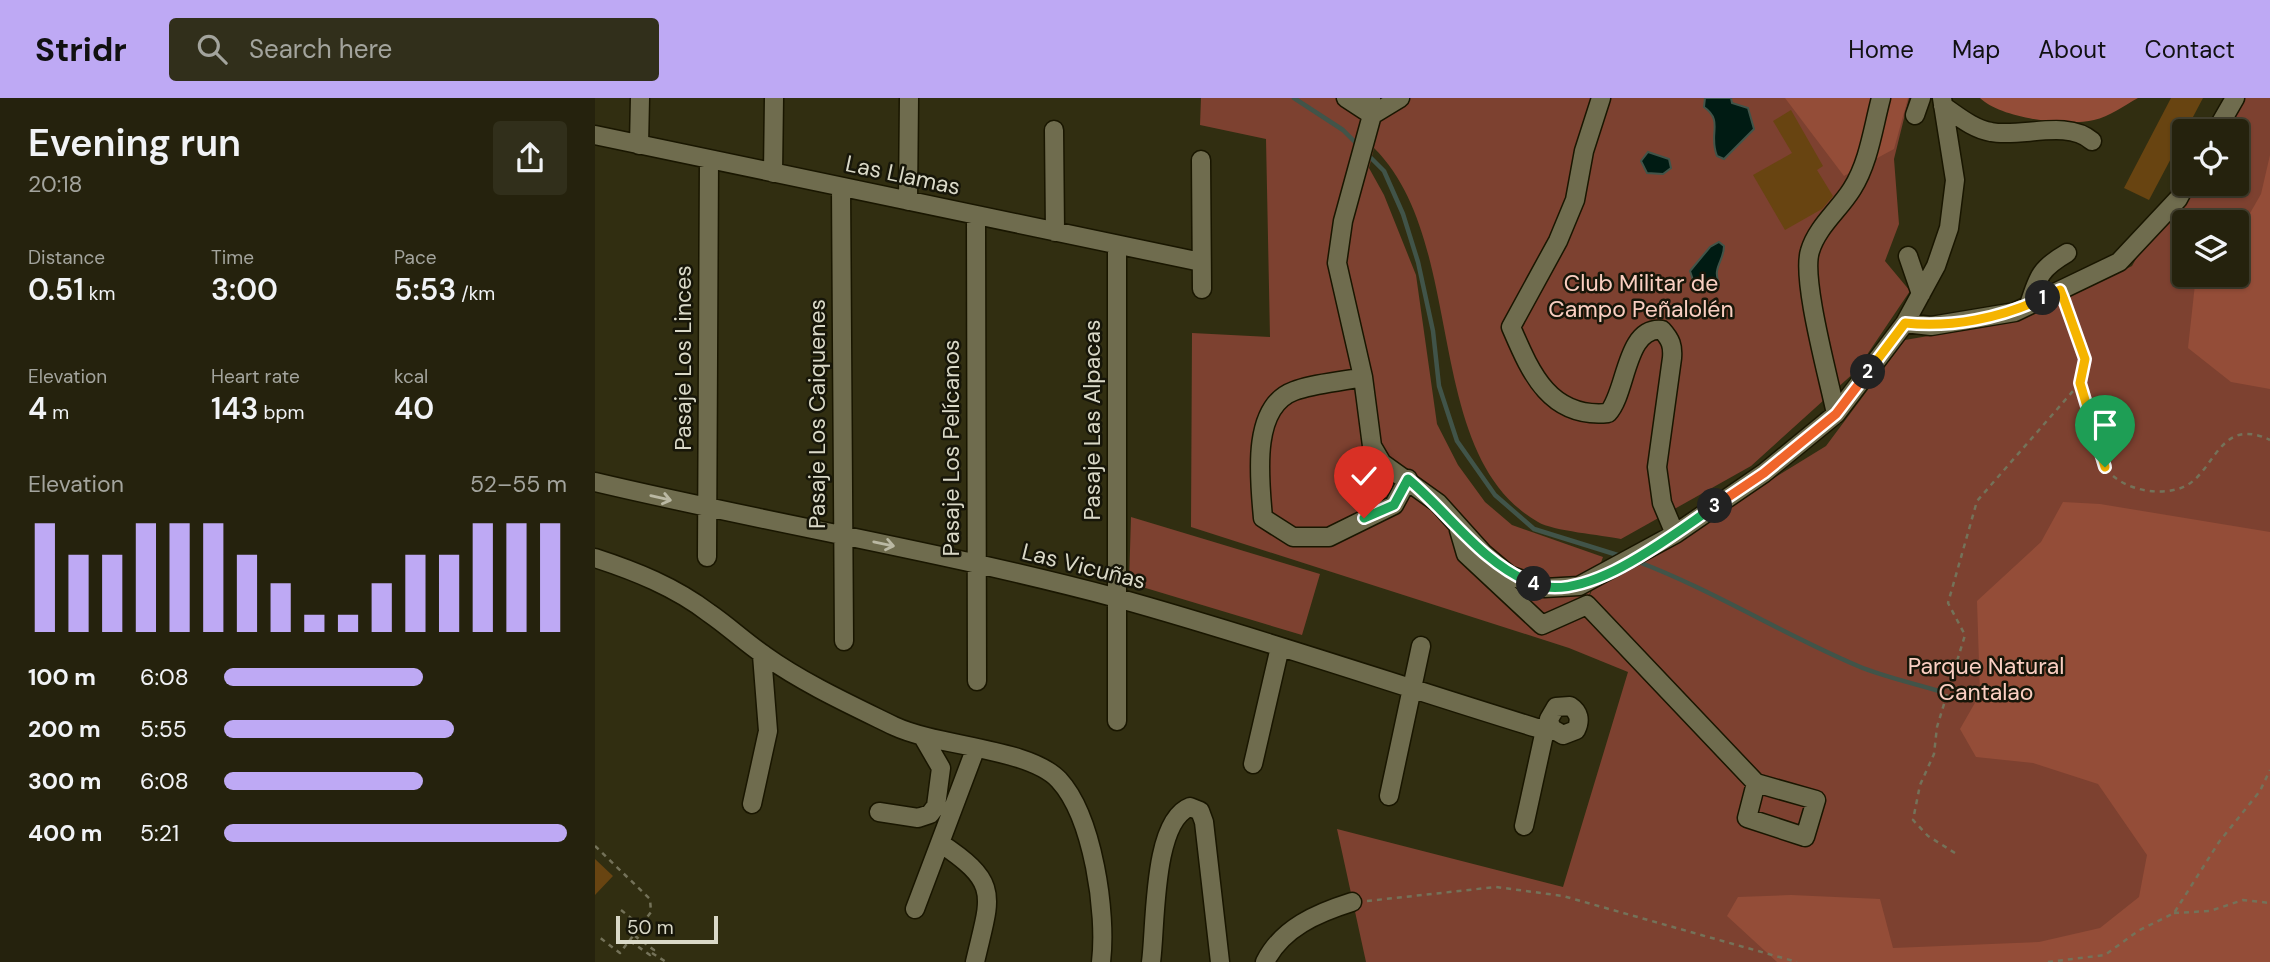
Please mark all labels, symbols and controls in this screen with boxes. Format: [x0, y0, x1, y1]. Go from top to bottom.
search box [169, 18, 659, 81]
text: Stridr [35, 28, 127, 71]
icon: search [193, 30, 231, 68]
text: Search here [249, 32, 392, 66]
text: Home [1848, 34, 1914, 65]
text: Map [1952, 34, 2000, 65]
text: About [2038, 34, 2107, 65]
text: Contact [2145, 34, 2235, 65]
text: Evening run [28, 118, 241, 168]
map controls [2172, 119, 2249, 287]
button: locate [2172, 119, 2249, 196]
button: share [493, 121, 567, 195]
street label: Las Llamas [843, 148, 963, 202]
text: 20:18 [28, 169, 83, 199]
button: layers [2172, 210, 2249, 287]
text: Distance [28, 245, 105, 270]
text: Time [211, 245, 254, 270]
text: Pace [394, 245, 437, 270]
street label: Pasaje Los Linces [668, 265, 698, 451]
park label: Club Militar de Campo Peñalolén [1548, 268, 1734, 324]
text: 0.51 [28, 270, 84, 309]
text: 3:00 [211, 270, 278, 309]
text: 5:53 [394, 270, 456, 309]
pin: 1 [2025, 280, 2061, 316]
text: km [84, 281, 115, 306]
text: /km [456, 281, 495, 306]
text: 1 [2039, 285, 2046, 310]
street label: Pasaje Los Caiquenes [802, 299, 832, 529]
street label: Pasaje Las Alpacas [1077, 320, 1107, 520]
street label: Pasaje Los Pelícanos [936, 339, 966, 557]
pin: 2 [1851, 354, 1885, 390]
text: 2 [1862, 359, 1873, 384]
text: Elevation [28, 364, 107, 389]
text: Heart rate [211, 364, 300, 389]
text: kcal [394, 364, 428, 389]
text: 4 [28, 389, 47, 428]
text: 143 [211, 389, 259, 428]
text: 40 [394, 389, 434, 428]
pin [2075, 395, 2135, 467]
text: m [47, 400, 69, 425]
text: bpm [259, 400, 304, 425]
icon: arrive [2086, 406, 2124, 444]
pin [1334, 446, 1394, 518]
icon: check [1345, 457, 1383, 495]
text: Elevation [28, 469, 124, 499]
text: 52–55 m [470, 469, 567, 499]
pin: 3 [1697, 488, 1733, 524]
one-way arrow [649, 491, 672, 505]
text: 3 [1709, 493, 1720, 518]
street label: Las Vicuñas [1019, 536, 1149, 596]
one-way arrow [872, 537, 895, 551]
pin: 4 [1517, 566, 1551, 602]
text: 4 [1527, 571, 1540, 596]
park label: Parque Natural Cantalao [1908, 651, 2064, 707]
text: 100 m [28, 662, 96, 692]
text: 6:08 [140, 662, 189, 692]
text: 200 m [28, 714, 101, 744]
text: 5:55 [140, 714, 187, 744]
text: 300 m [28, 766, 101, 796]
text: 6:08 [140, 766, 189, 796]
text: 400 m [28, 818, 102, 848]
text: 5:21 [140, 818, 179, 848]
scale bar [616, 913, 717, 945]
text: 50 m [627, 915, 674, 940]

